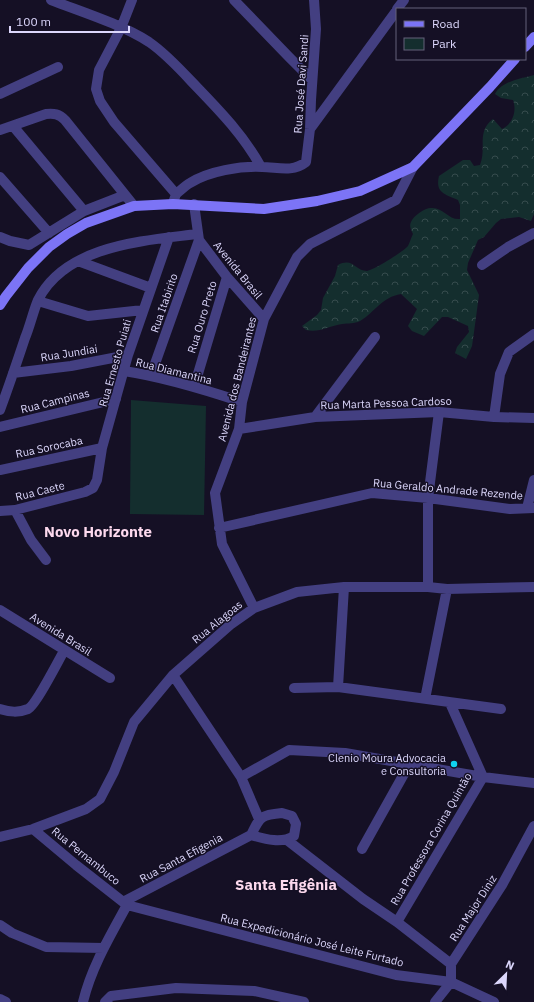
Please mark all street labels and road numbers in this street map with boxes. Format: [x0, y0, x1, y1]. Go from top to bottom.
street label: Rua José Davi Sandi [291, 34, 311, 134]
street label: Avenida Brasil [210, 238, 266, 302]
street label: Rua Itabirito [147, 272, 181, 334]
street label: Rua Ouro Preto [184, 279, 220, 355]
street label: Avenida dos Bandeirantes [215, 315, 259, 443]
street label: Rua Ernesto Puiati [96, 318, 134, 408]
street label: Rua Jundiai [39, 342, 99, 364]
street label: Rua Diamantina [134, 355, 214, 387]
street label: Rua Campinas [19, 386, 91, 416]
street label: Rua Marta Pessoa Cardoso [320, 394, 452, 412]
street label: Rua Sorocaba [14, 433, 84, 461]
street label: Rua Geraldo Andrade Rezende [372, 475, 524, 503]
street label: Rua Caete [14, 478, 66, 504]
street label: Rua Alagoas [189, 597, 245, 647]
street label: Avenida Brasil [28, 609, 94, 659]
street label: Rua Professora Corina Quintão [387, 770, 475, 908]
street label: Rua Pernambuco [49, 824, 123, 888]
street label: Rua Santa Efigenia [137, 830, 225, 886]
street label: Rua Major Diniz [446, 872, 500, 944]
street label: Rua Expedicionário José Leite Furtado [219, 910, 405, 970]

